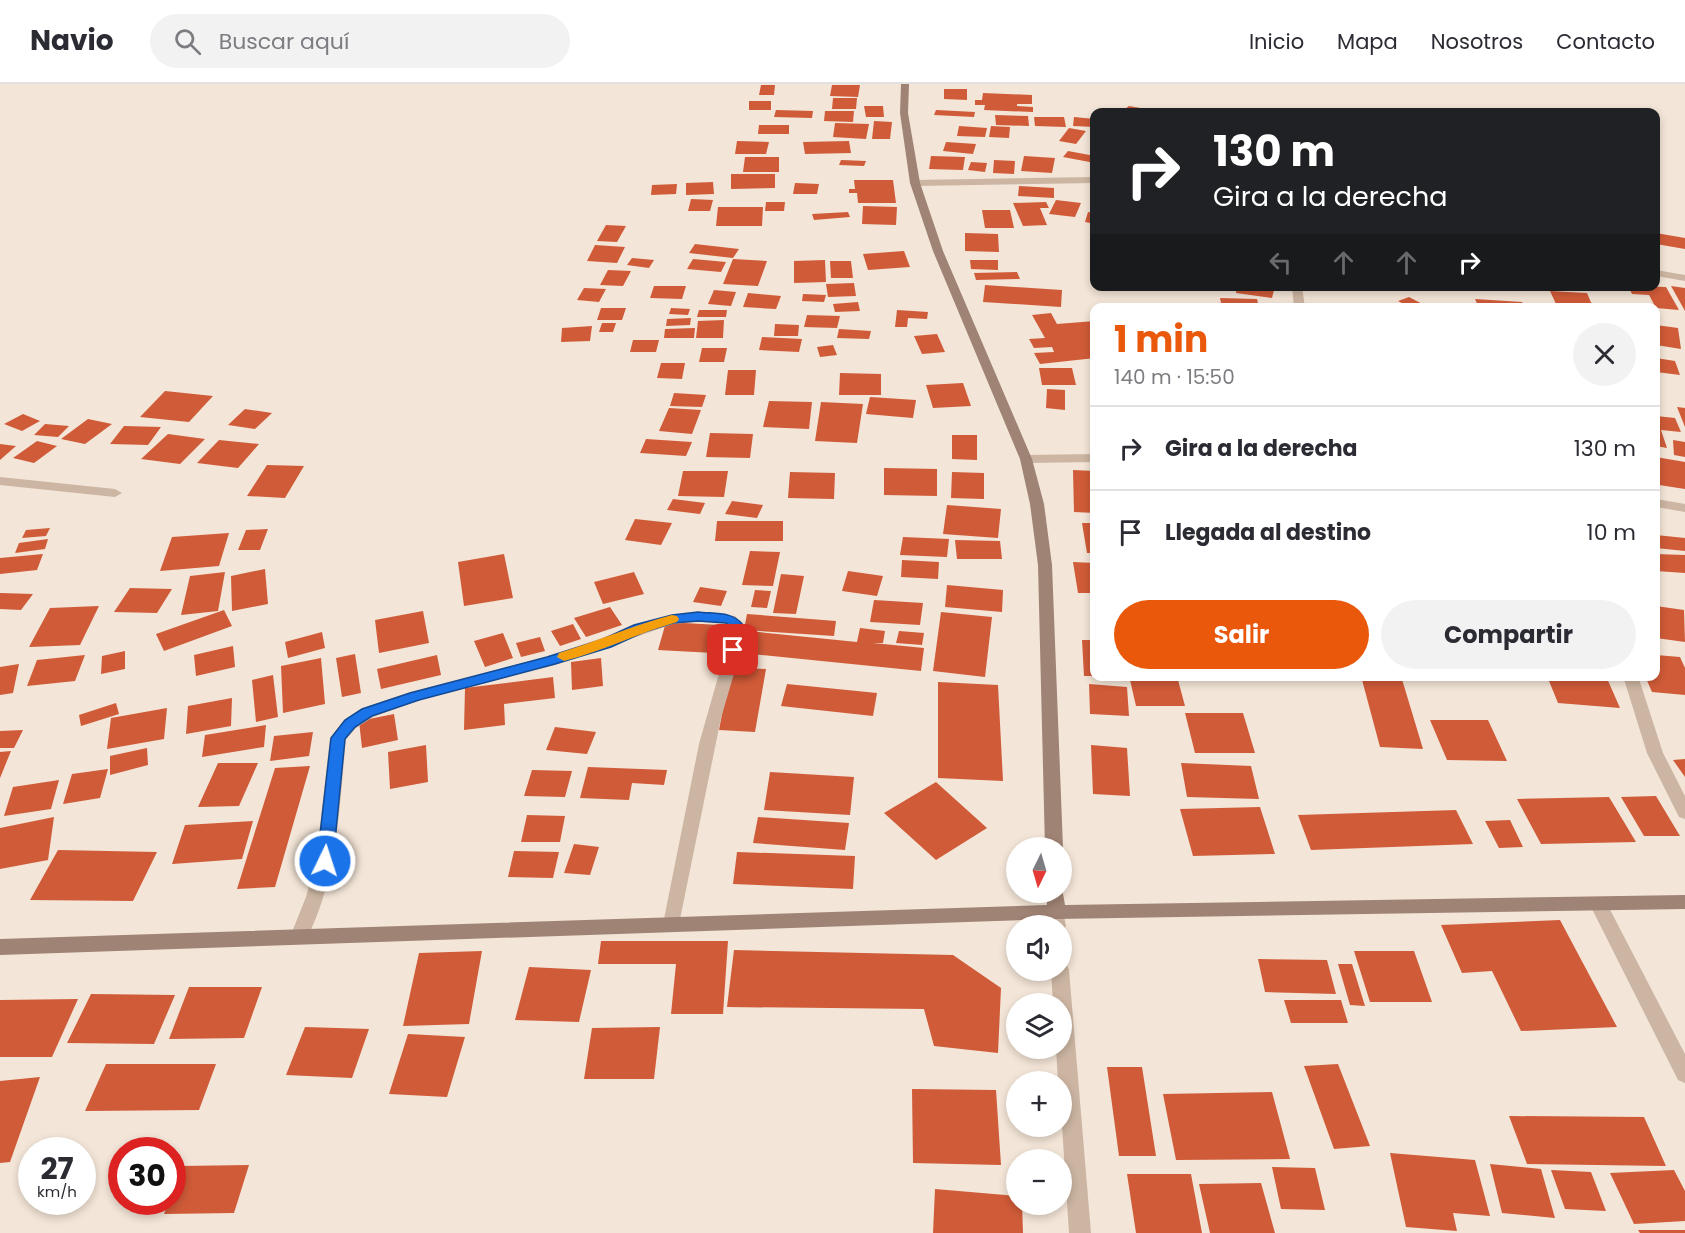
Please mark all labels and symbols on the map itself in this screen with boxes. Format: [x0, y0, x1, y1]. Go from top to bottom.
pin [707, 624, 758, 675]
position arrow [293, 829, 357, 893]
north arrow [1006, 837, 1072, 903]
speed limit sign: 30 [108, 1137, 186, 1215]

